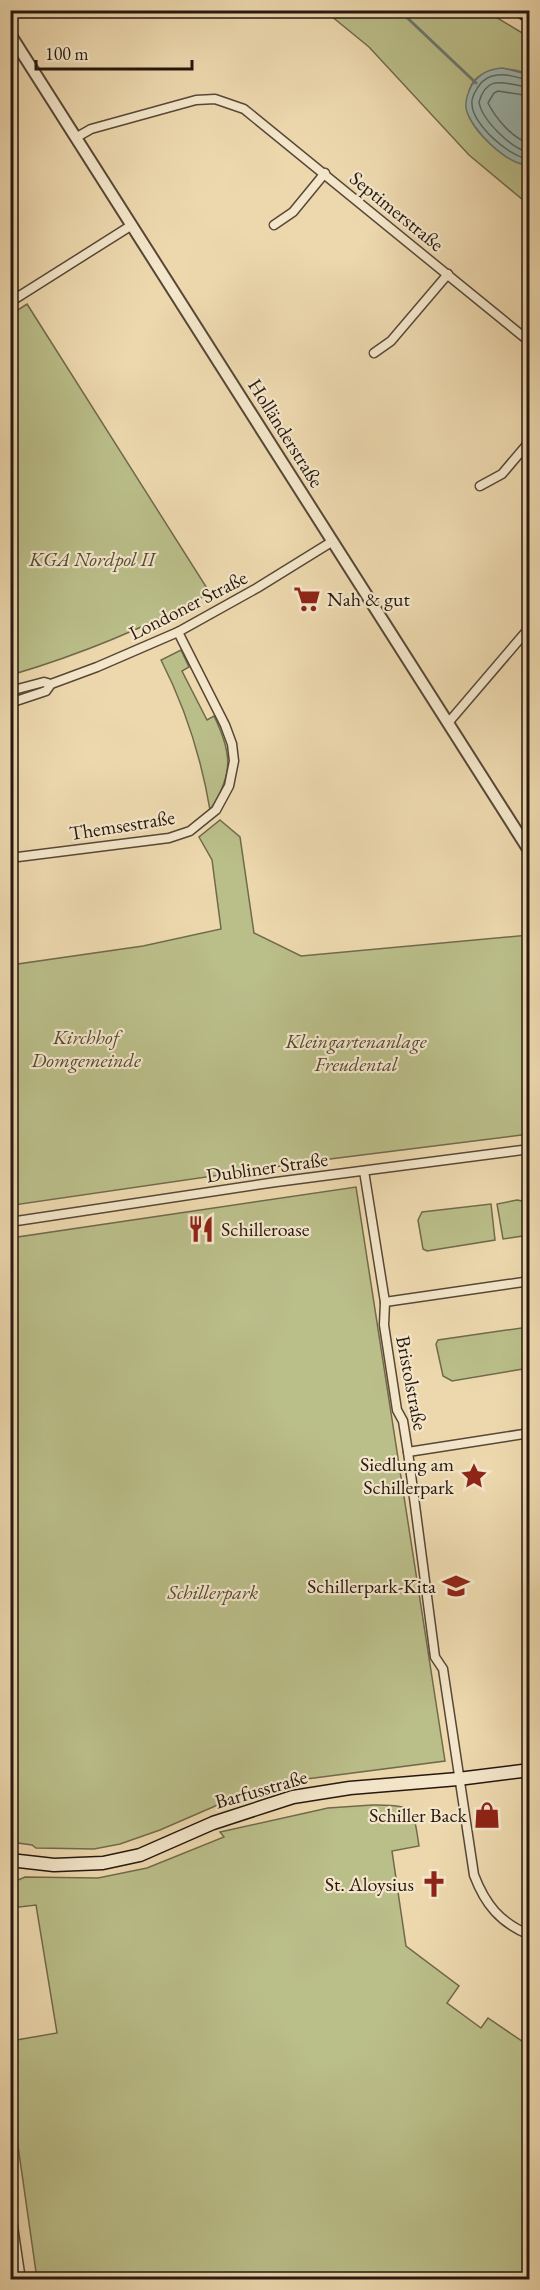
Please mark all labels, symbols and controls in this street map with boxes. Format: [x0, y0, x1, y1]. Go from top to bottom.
scale bar [36, 33, 192, 71]
text: 100 m [45, 42, 89, 65]
street label: Septimerstraße [345, 165, 450, 257]
street label: Holländerstraße [242, 374, 330, 493]
park label: KGA Nordpol II [28, 546, 157, 572]
street label: Londoner Straße [124, 564, 252, 646]
supermarket icon: Nah & gut [292, 584, 322, 614]
place label: Nah & gut [327, 586, 410, 612]
street label: Themsestraße [67, 804, 177, 846]
park label: Kirchhof Domgemeinde [30, 1024, 141, 1073]
park label: Kleingartenanlage Freudental [285, 1028, 427, 1077]
street label: Dubliner Straße [205, 1146, 330, 1188]
restaurant icon: Schilleroase [186, 1214, 216, 1244]
place label: Schilleroase [221, 1216, 310, 1242]
street label: Bristolstraße [390, 1334, 434, 1433]
place label: Siedlung am Schillerpark [360, 1451, 455, 1500]
place icon: Siedlung am Schillerpark [459, 1461, 489, 1491]
school or university icon: Schillerpark-Kita [441, 1571, 471, 1601]
place label: Schillerpark-Kita [307, 1573, 436, 1599]
park label: Schillerpark [167, 1579, 258, 1605]
street label: Barfusstraße [212, 1763, 310, 1815]
shop icon: Schiller Back [472, 1800, 502, 1830]
place label: Schiller Back [369, 1802, 468, 1828]
church icon: St. Aloysius [419, 1869, 449, 1899]
place label: St. Aloysius [325, 1871, 414, 1897]

